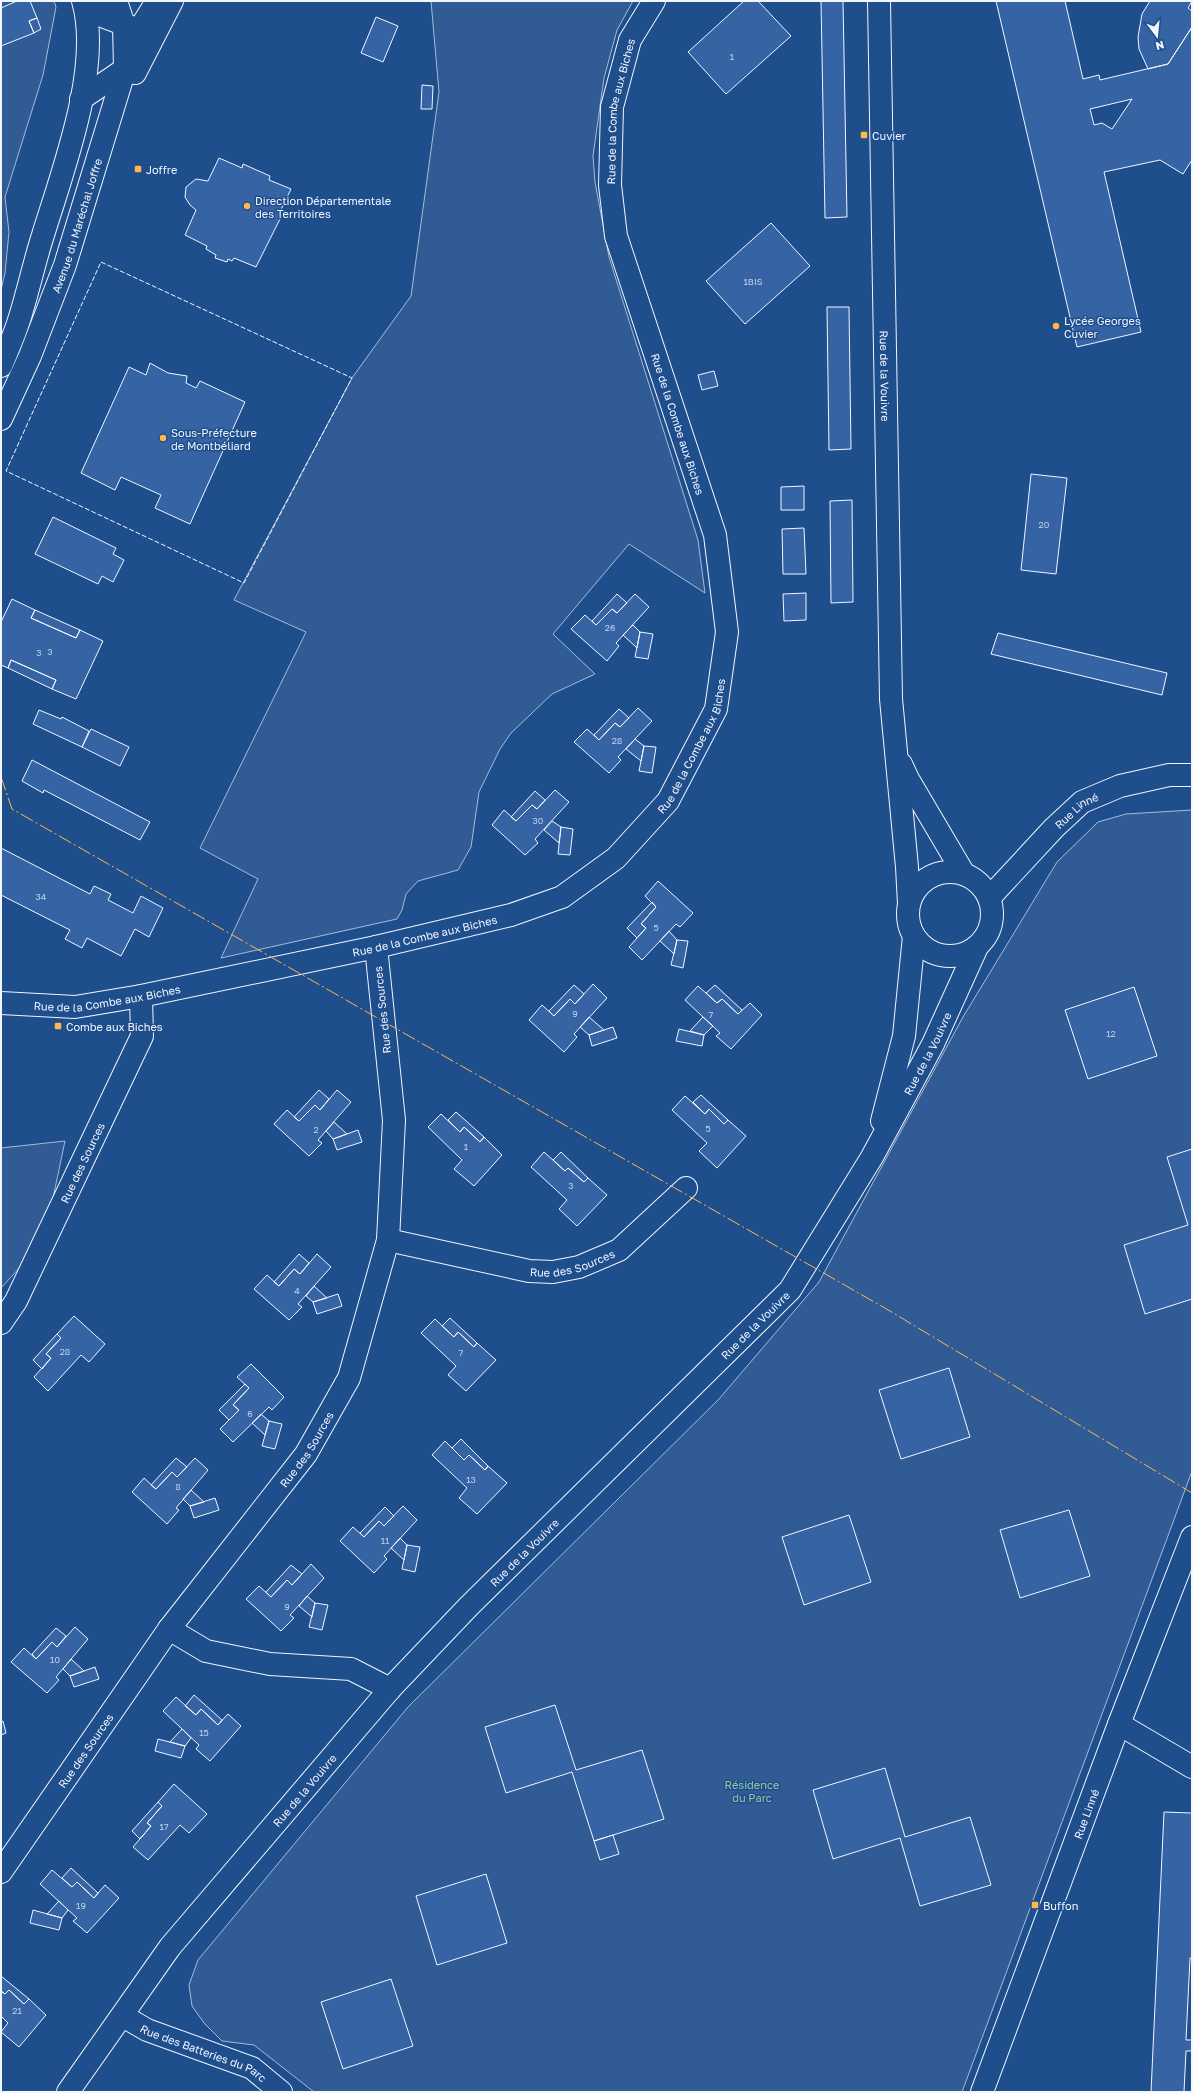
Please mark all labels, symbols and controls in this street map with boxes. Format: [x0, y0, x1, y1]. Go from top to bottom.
north arrow [1137, 16, 1177, 56]
street label: Rue de la Combe aux Biches [604, 37, 637, 185]
text: N [1154, 39, 1166, 53]
house number: 1 [730, 51, 735, 62]
place label: Cuvier [872, 129, 907, 142]
marker: Cuvier [859, 130, 869, 140]
street label: Avenue du Maréchal Joffre [48, 157, 104, 295]
place label: Joffre [146, 163, 177, 176]
marker: Joffre [133, 164, 143, 174]
place label: Direction Départementale des Territoires [255, 194, 391, 220]
marker: Direction Départementale des Territoires [242, 201, 252, 211]
house number: 1BIS [744, 276, 763, 287]
place label: Lycée Georges Cuvier [1064, 314, 1141, 340]
marker: Lycée Georges Cuvier [1051, 321, 1061, 331]
street label: Rue de la Vouivre [878, 330, 893, 422]
street label: Rue de la Combe aux Biches [649, 352, 707, 497]
place label: Sous-Préfecture de Montbéliard [171, 426, 257, 452]
marker: Sous-Préfecture de Montbéliard [158, 433, 168, 443]
house number: 20 [1039, 519, 1050, 530]
house number: 26 [605, 622, 615, 633]
house number: 3 [47, 646, 53, 657]
house number: 3 [36, 647, 42, 658]
street label: Rue de la Combe aux Biches [654, 678, 727, 816]
house number: 28 [612, 735, 622, 746]
street label: Rue Linné [1052, 789, 1100, 831]
house number: 30 [533, 815, 544, 826]
house number: 34 [36, 891, 47, 902]
street label: Rue de la Combe aux Biches [351, 912, 498, 958]
house number: 5 [653, 922, 659, 933]
street label: Rue des Sources [371, 966, 393, 1054]
street label: Rue de la Combe aux Biches [33, 981, 182, 1014]
house number: 9 [572, 1008, 578, 1019]
house number: 7 [709, 1009, 714, 1020]
street label: Rue de la Vouivre [900, 1010, 953, 1097]
place label: Combe aux Biches [66, 1020, 163, 1033]
marker: Combe aux Biches [53, 1021, 63, 1031]
house number: 12 [1106, 1028, 1116, 1039]
street label: Rue des Sources [57, 1120, 107, 1205]
house number: 5 [705, 1123, 711, 1134]
house number: 2 [313, 1124, 319, 1135]
house number: 1 [464, 1141, 469, 1152]
house number: 3 [568, 1180, 574, 1191]
street label: Rue des Sources [530, 1246, 617, 1278]
house number: 4 [294, 1285, 300, 1296]
street label: Rue de la Vouivre [718, 1288, 792, 1361]
house number: 28 [60, 1346, 70, 1357]
house number: 7 [459, 1347, 464, 1358]
house number: 6 [247, 1408, 253, 1419]
street label: Rue des Sources [277, 1409, 335, 1489]
house number: 13 [466, 1474, 476, 1485]
house number: 8 [175, 1481, 181, 1492]
street label: Rue de la Vouivre [487, 1515, 561, 1589]
house number: 11 [381, 1535, 390, 1546]
house number: 9 [284, 1601, 290, 1612]
house number: 10 [50, 1654, 60, 1665]
street label: Rue des Sources [55, 1710, 115, 1790]
house number: 15 [199, 1727, 209, 1738]
street label: Rue de la Vouivre [270, 1751, 339, 1829]
park label: Résidence du Parc [725, 1778, 779, 1804]
street label: Rue Linné [1070, 1787, 1101, 1840]
house number: 17 [159, 1821, 169, 1832]
place label: Buffon [1043, 1899, 1078, 1912]
house number: 19 [76, 1900, 86, 1911]
marker: Buffon [1030, 1900, 1040, 1910]
house number: 21 [12, 2005, 22, 2016]
street label: Rue des Batteries du Parc [138, 2021, 269, 2084]

